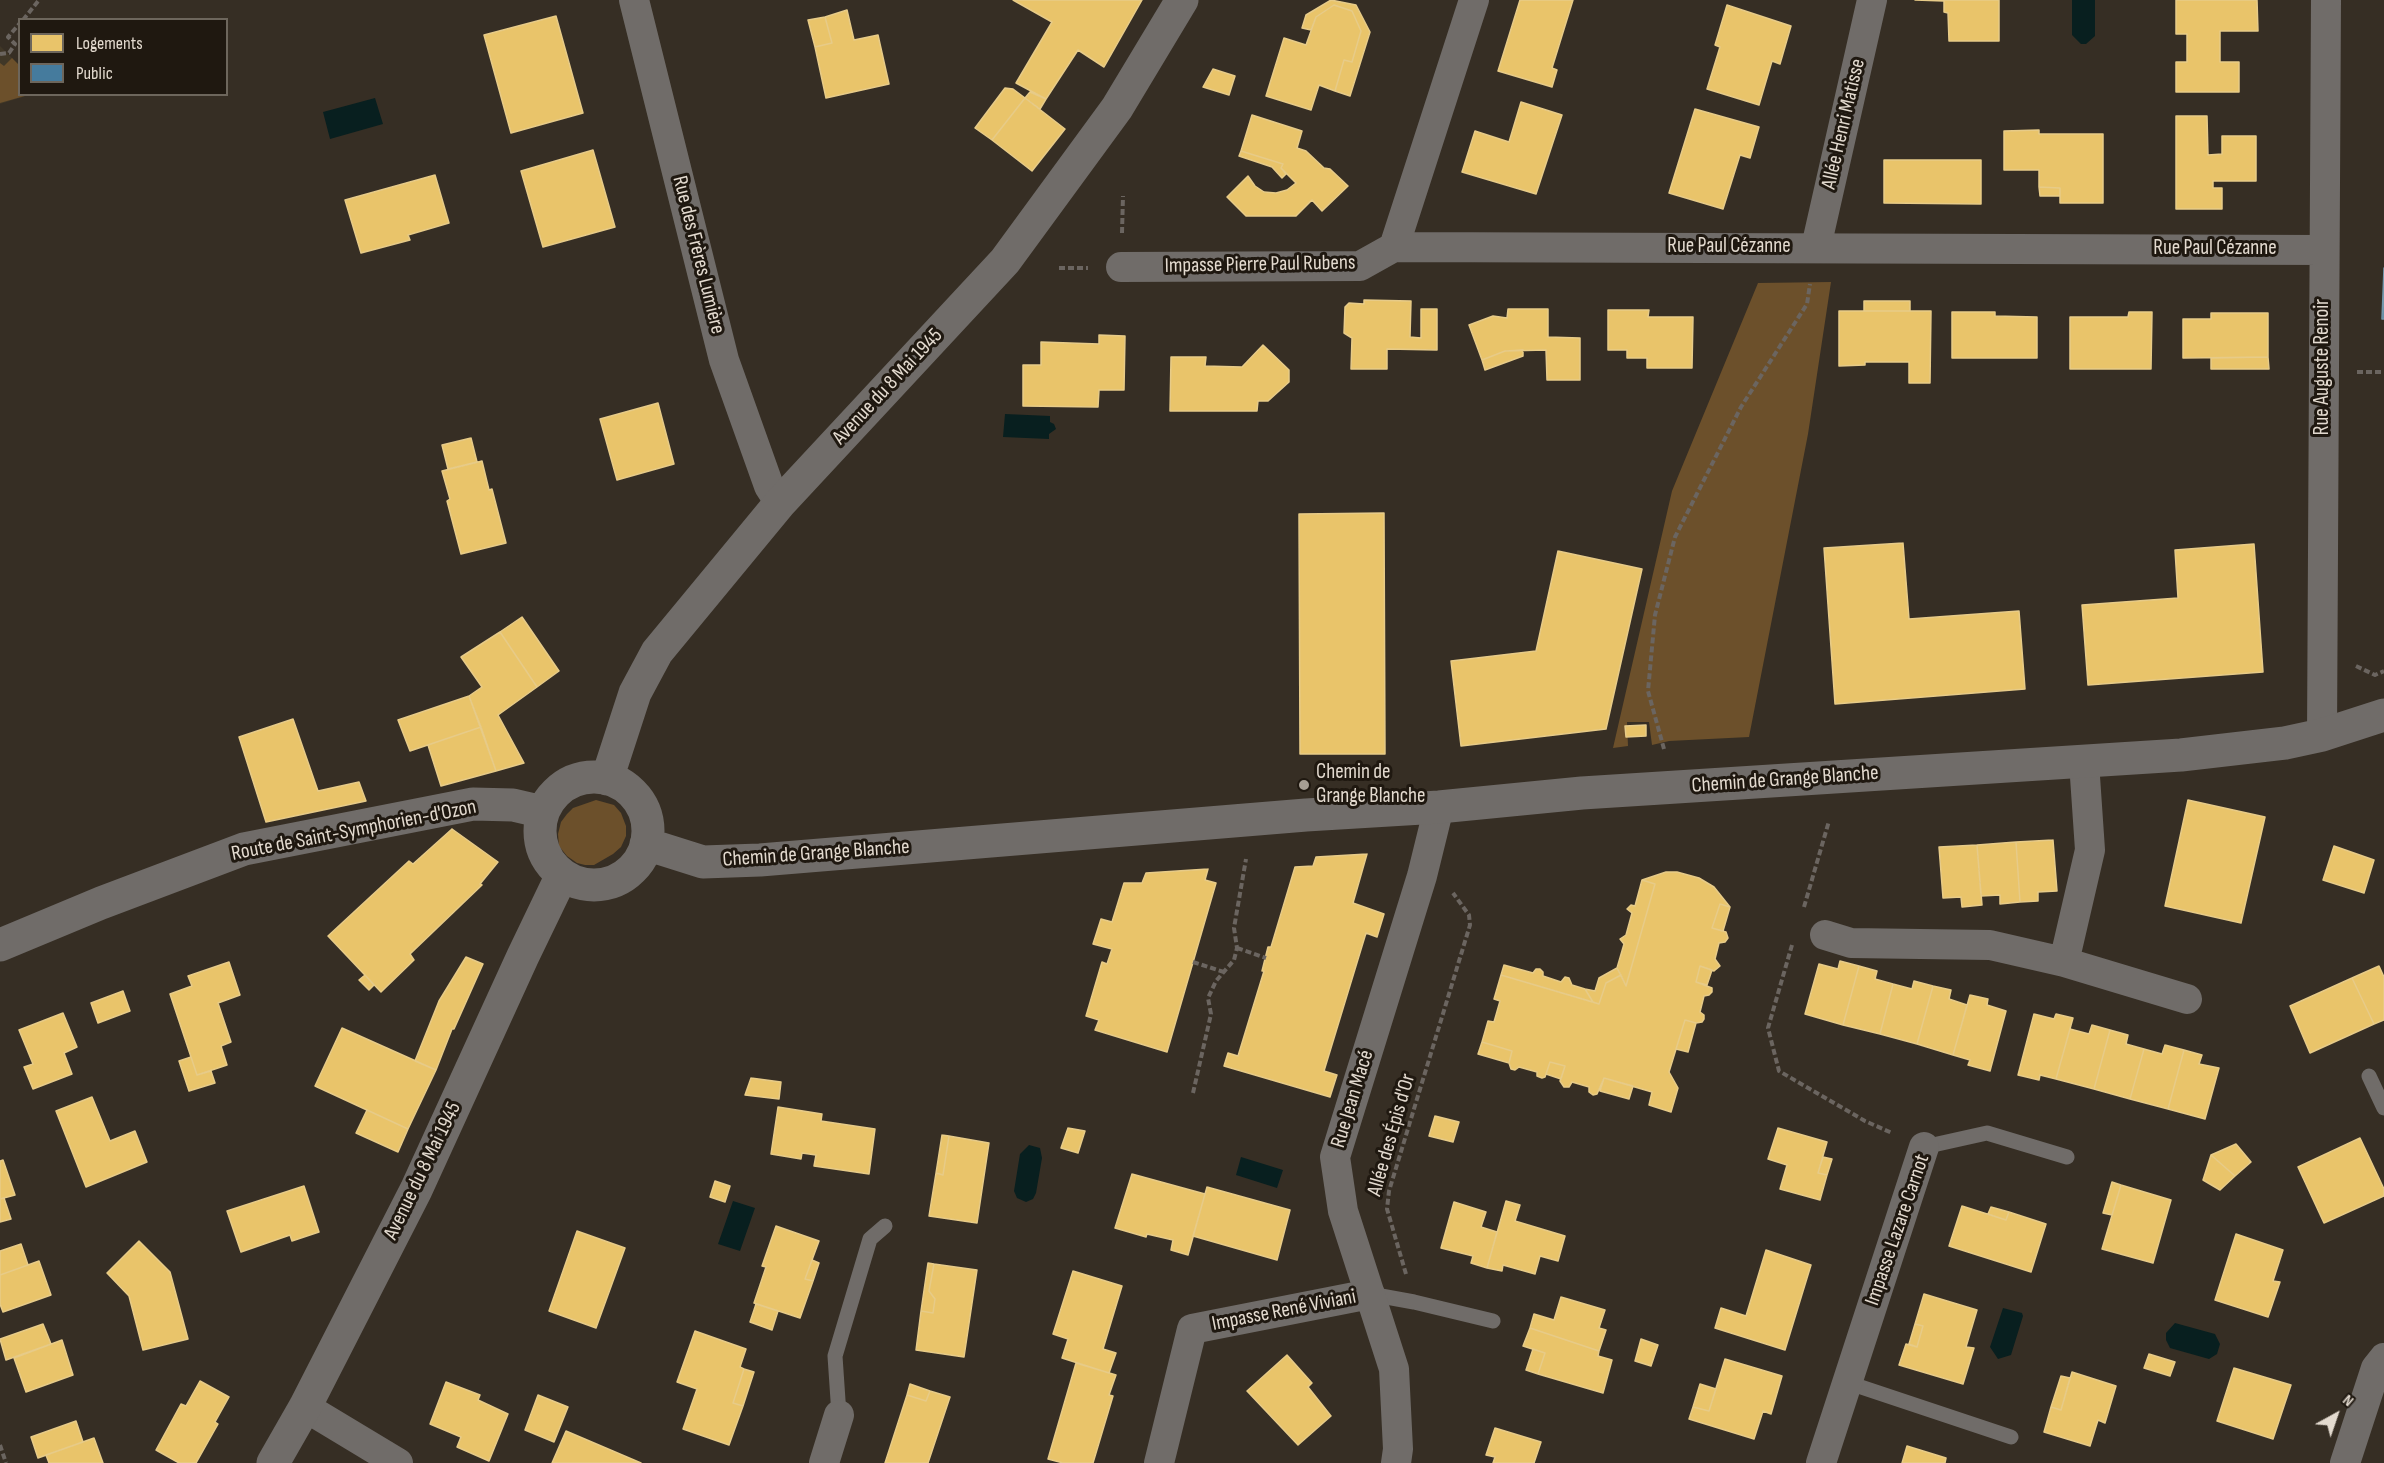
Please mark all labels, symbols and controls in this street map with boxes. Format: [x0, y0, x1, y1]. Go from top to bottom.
legend [18, 18, 228, 96]
text: Logements [76, 33, 143, 54]
street label: Allée Henri Matisse [1817, 56, 1871, 192]
text: Public [76, 63, 113, 84]
street label: Rue des Frères Lumière [666, 173, 730, 337]
street label: Rue Paul Cézanne [1667, 234, 1791, 260]
street label: Rue Paul Cézanne [2153, 236, 2277, 262]
street label: Impasse Pierre Paul Rubens [1164, 251, 1356, 279]
street label: Rue Auguste Renoir [2310, 299, 2336, 435]
street label: Avenue du 8 Mai 1945 [828, 324, 948, 450]
place label: Chemin de Grange Blanche [1316, 760, 1426, 810]
street label: Chemin de Grange Blanche [1691, 761, 1879, 799]
marker: Chemin de Grange Blanche [1297, 778, 1311, 792]
street label: Route de Saint-Symphorien-d'Ozon [229, 795, 479, 867]
street label: Chemin de Grange Blanche [722, 835, 910, 873]
street label: Rue Jean Macé [1326, 1047, 1380, 1151]
street label: Allée des Épis d'Or [1363, 1071, 1421, 1199]
street label: Avenue du 8 Mai 1945 [379, 1098, 467, 1244]
street label: Impasse Lazare Carnot [1860, 1151, 1936, 1309]
street label: Impasse René Viviani [1210, 1285, 1358, 1337]
north arrow [2306, 1385, 2366, 1445]
text: N [2339, 1391, 2357, 1411]

